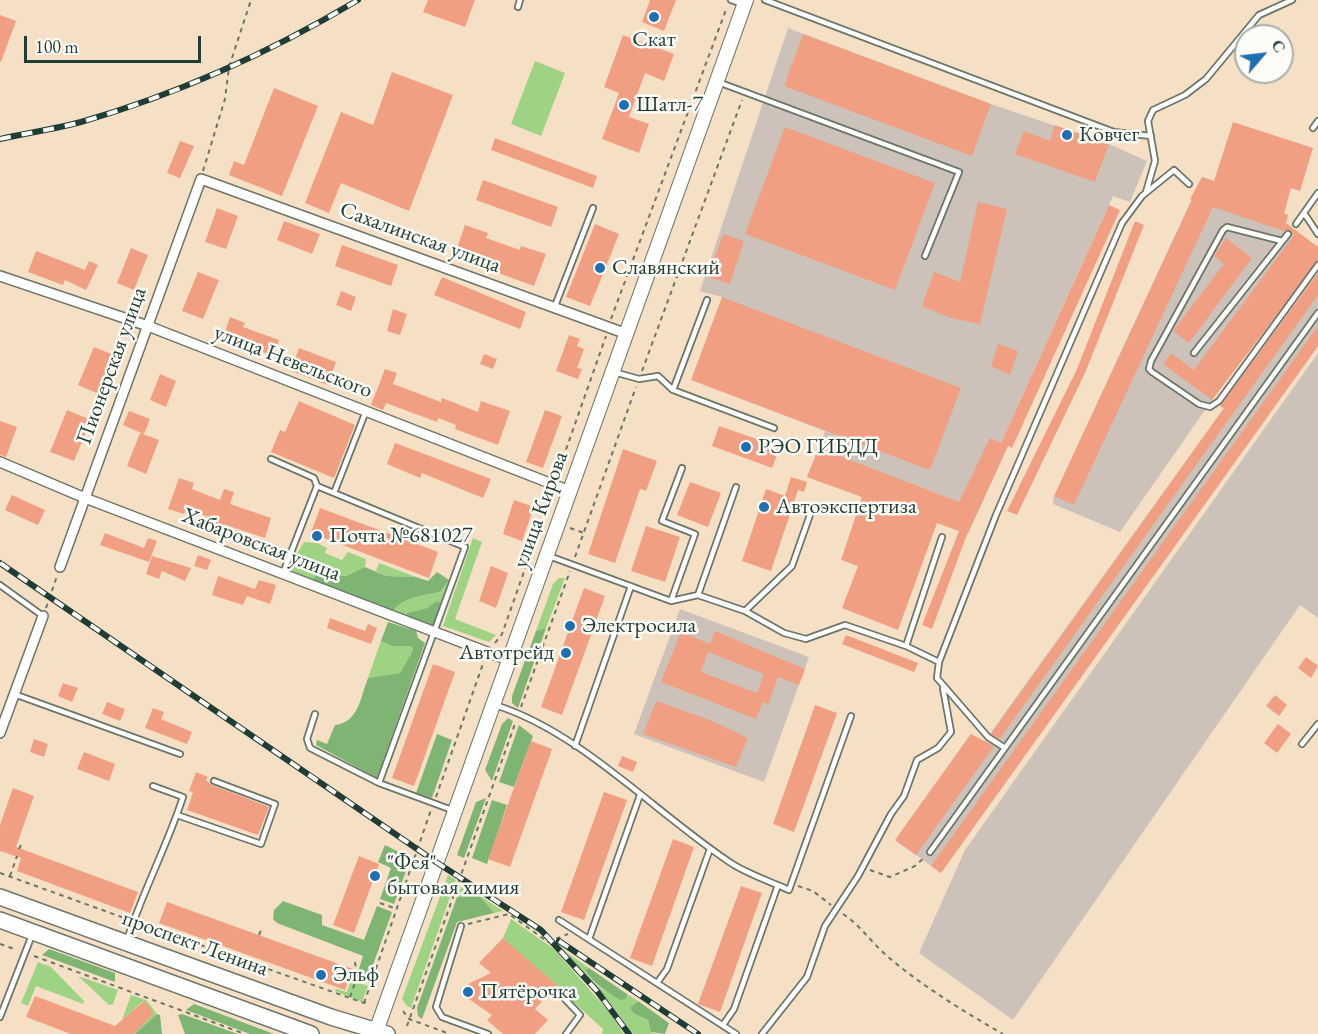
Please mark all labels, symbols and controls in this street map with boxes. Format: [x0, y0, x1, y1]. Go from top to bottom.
marker: Скат [647, 10, 661, 24]
scale bar [27, 24, 204, 62]
north arrow [1234, 24, 1294, 84]
place label: Скат [632, 27, 676, 53]
text: 100 m [35, 35, 79, 58]
text: С [1267, 36, 1291, 56]
place label: Шатл-7 [636, 92, 703, 118]
marker: Шатл-7 [617, 98, 631, 112]
place label: Ковчег [1079, 122, 1139, 148]
marker: Ковчег [1060, 128, 1074, 142]
street label: Сахалинская улица [336, 197, 504, 279]
place label: Славянский [612, 255, 720, 281]
marker: Славянский [593, 261, 607, 275]
street label: Пионерская улица [71, 284, 153, 448]
street label: улица Невельского [210, 320, 376, 404]
place label: РЭО ГИБДД [758, 434, 878, 460]
marker: РЭО ГИБДД [739, 440, 753, 454]
street label: улица Кирова [508, 448, 574, 572]
place label: Автоэкспертиза [776, 494, 917, 520]
marker: Автоэкспертиза [757, 500, 771, 514]
street label: Хабаровская улица [178, 503, 344, 587]
place label: Почта №681027 [329, 523, 473, 549]
marker: Почта №681027 [310, 529, 324, 543]
place label: Электросила [582, 613, 696, 639]
marker: Электросила [563, 619, 577, 633]
place label: Автотрейд [459, 640, 554, 666]
marker: Автотрейд [559, 646, 573, 660]
place label: "Фея" бытовая химия [387, 850, 519, 902]
marker: "Фея" бытовая химия [368, 869, 382, 883]
street label: проспект Ленина [119, 905, 271, 983]
place label: Эльф [333, 962, 379, 988]
marker: Эльф [314, 968, 328, 982]
place label: Пятёрочка [480, 979, 577, 1005]
marker: Пятёрочка [461, 985, 475, 999]

